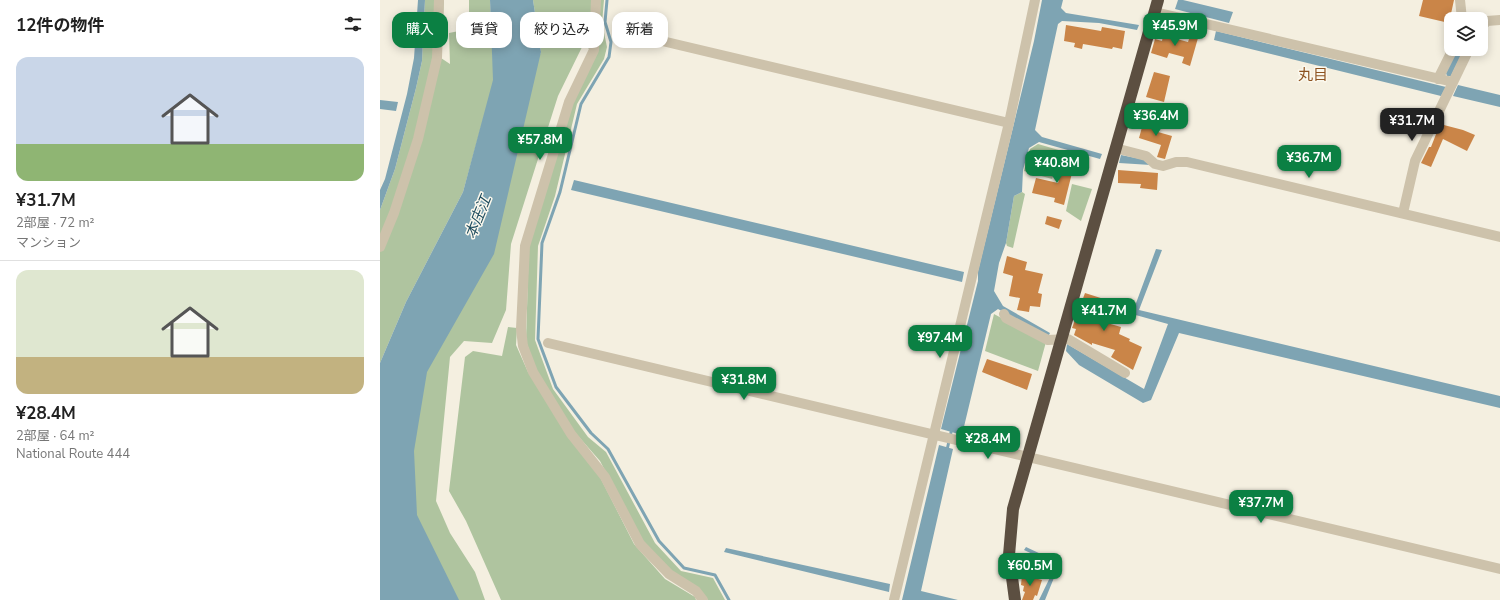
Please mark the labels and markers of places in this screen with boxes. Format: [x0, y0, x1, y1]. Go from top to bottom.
pin: ¥45.9M [1142, 13, 1208, 47]
pin: ¥36.4M [1123, 103, 1189, 137]
pin: ¥31.7M [1379, 108, 1445, 142]
pin: ¥57.8M [507, 127, 573, 161]
pin: ¥36.7M [1276, 145, 1342, 179]
pin: ¥40.8M [1024, 150, 1090, 184]
pin: ¥41.7M [1071, 298, 1137, 332]
pin: ¥97.4M [907, 325, 973, 359]
pin: ¥31.8M [711, 367, 777, 401]
pin: ¥28.4M [955, 426, 1021, 460]
pin: ¥37.7M [1228, 490, 1294, 524]
pin: ¥60.5M [997, 553, 1063, 587]

